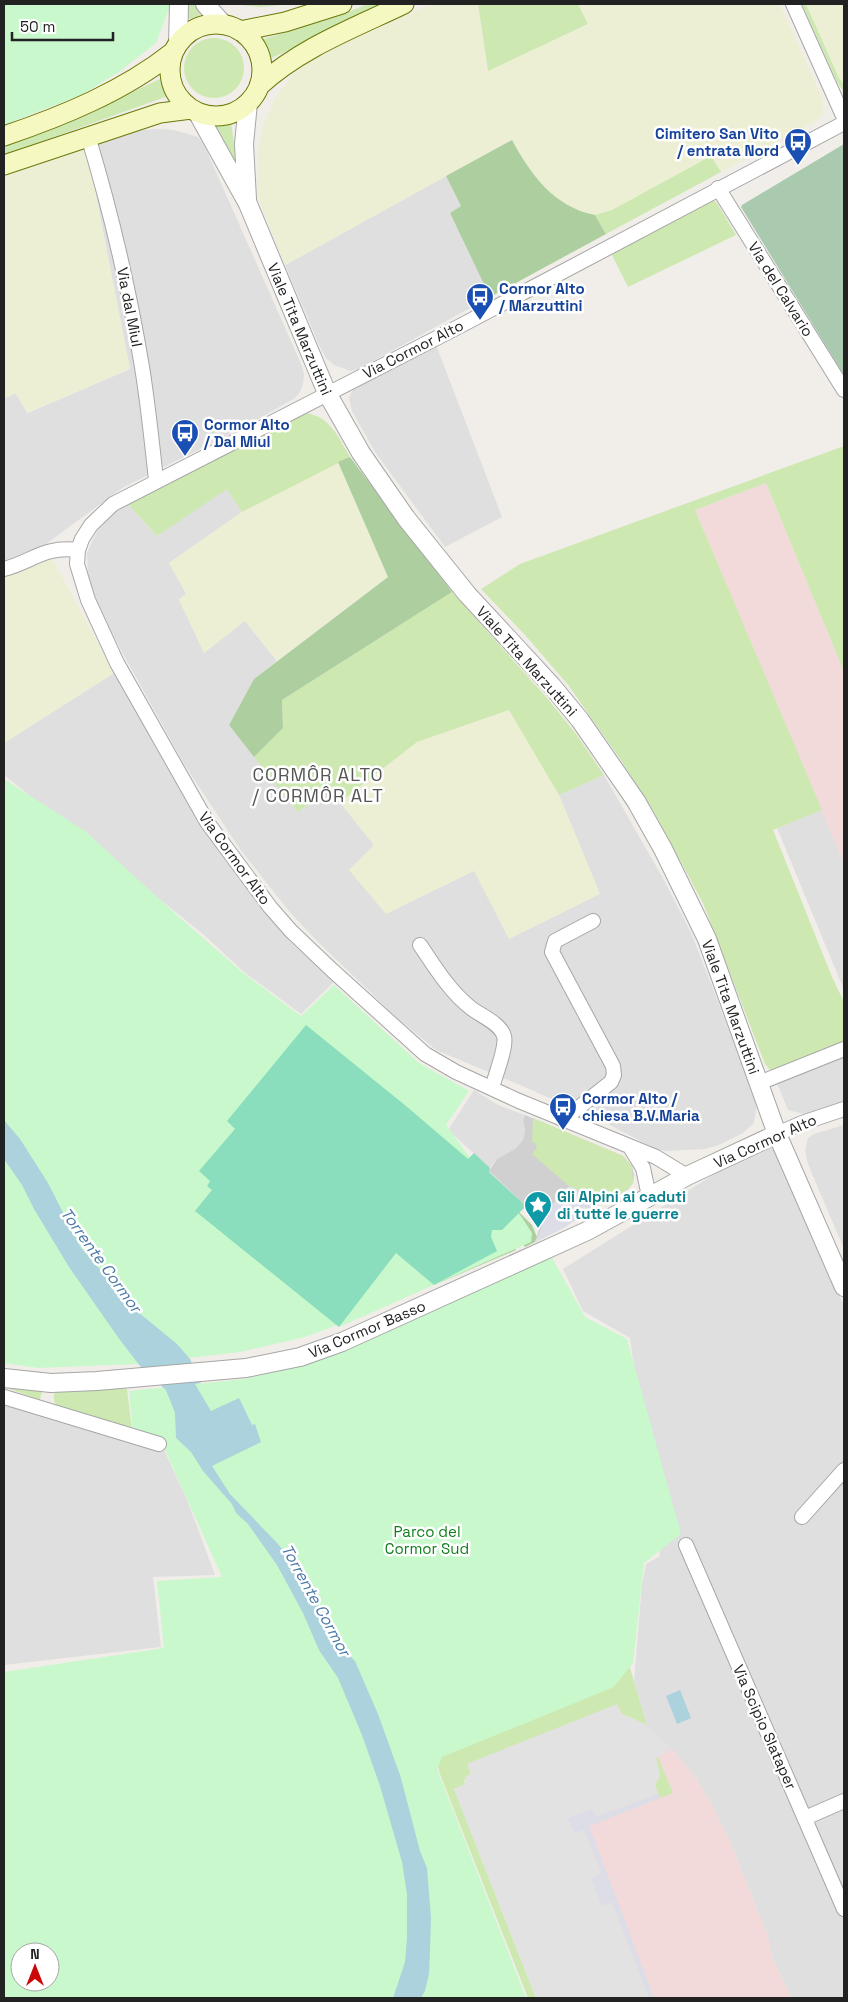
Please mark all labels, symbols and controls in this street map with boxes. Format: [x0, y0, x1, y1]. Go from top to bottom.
scale bar [12, 10, 114, 42]
text: 50 m [20, 17, 55, 36]
place label: Cimitero San Vito / entrata Nord [655, 124, 779, 160]
bus stop icon: Cimitero San Vito / entrata Nord [783, 127, 813, 166]
street label: Via del Calvario [744, 238, 818, 340]
street label: Viale Tita Marzuttini [264, 260, 336, 398]
street label: Via dal Miul [113, 266, 147, 348]
place label: Cormor Alto / Marzuttini [498, 279, 585, 315]
bus stop icon: Cormor Alto / Marzuttini [465, 282, 495, 321]
street label: Via Cormor Alto [359, 315, 467, 383]
place label: Cormor Alto / Dal Miul [203, 415, 290, 451]
bus stop icon: Cormor Alto / Dal Miul [170, 418, 200, 457]
street label: Viale Tita Marzuttini [472, 602, 582, 720]
district label: CORMÔR ALTO / CORMÔR ALT [252, 763, 384, 807]
street label: Via Cormor Alto [195, 808, 275, 908]
street label: Viale Tita Marzuttini [698, 937, 764, 1077]
place label: Cormor Alto / chiesa B.V.Maria [582, 1089, 700, 1125]
bus stop icon: Cormor Alto / chiesa B.V.Maria [548, 1092, 578, 1131]
street label: Via Cormor Alto [711, 1110, 819, 1172]
place label: Gli Alpini ai caduti di tutte le guerre [557, 1187, 686, 1223]
place icon: Gli Alpini ai caduti di tutte le guerre [523, 1190, 553, 1229]
water label: Torrente Cormor [56, 1203, 147, 1318]
street label: Via Cormor Basso [306, 1296, 428, 1362]
park label: Parco del Cormor Sud [385, 1522, 469, 1558]
water label: Torrente Cormor [277, 1540, 356, 1661]
street label: Via Scipio Slataper [729, 1662, 801, 1793]
north arrow [10, 1942, 60, 1992]
text: N [30, 1945, 40, 1963]

